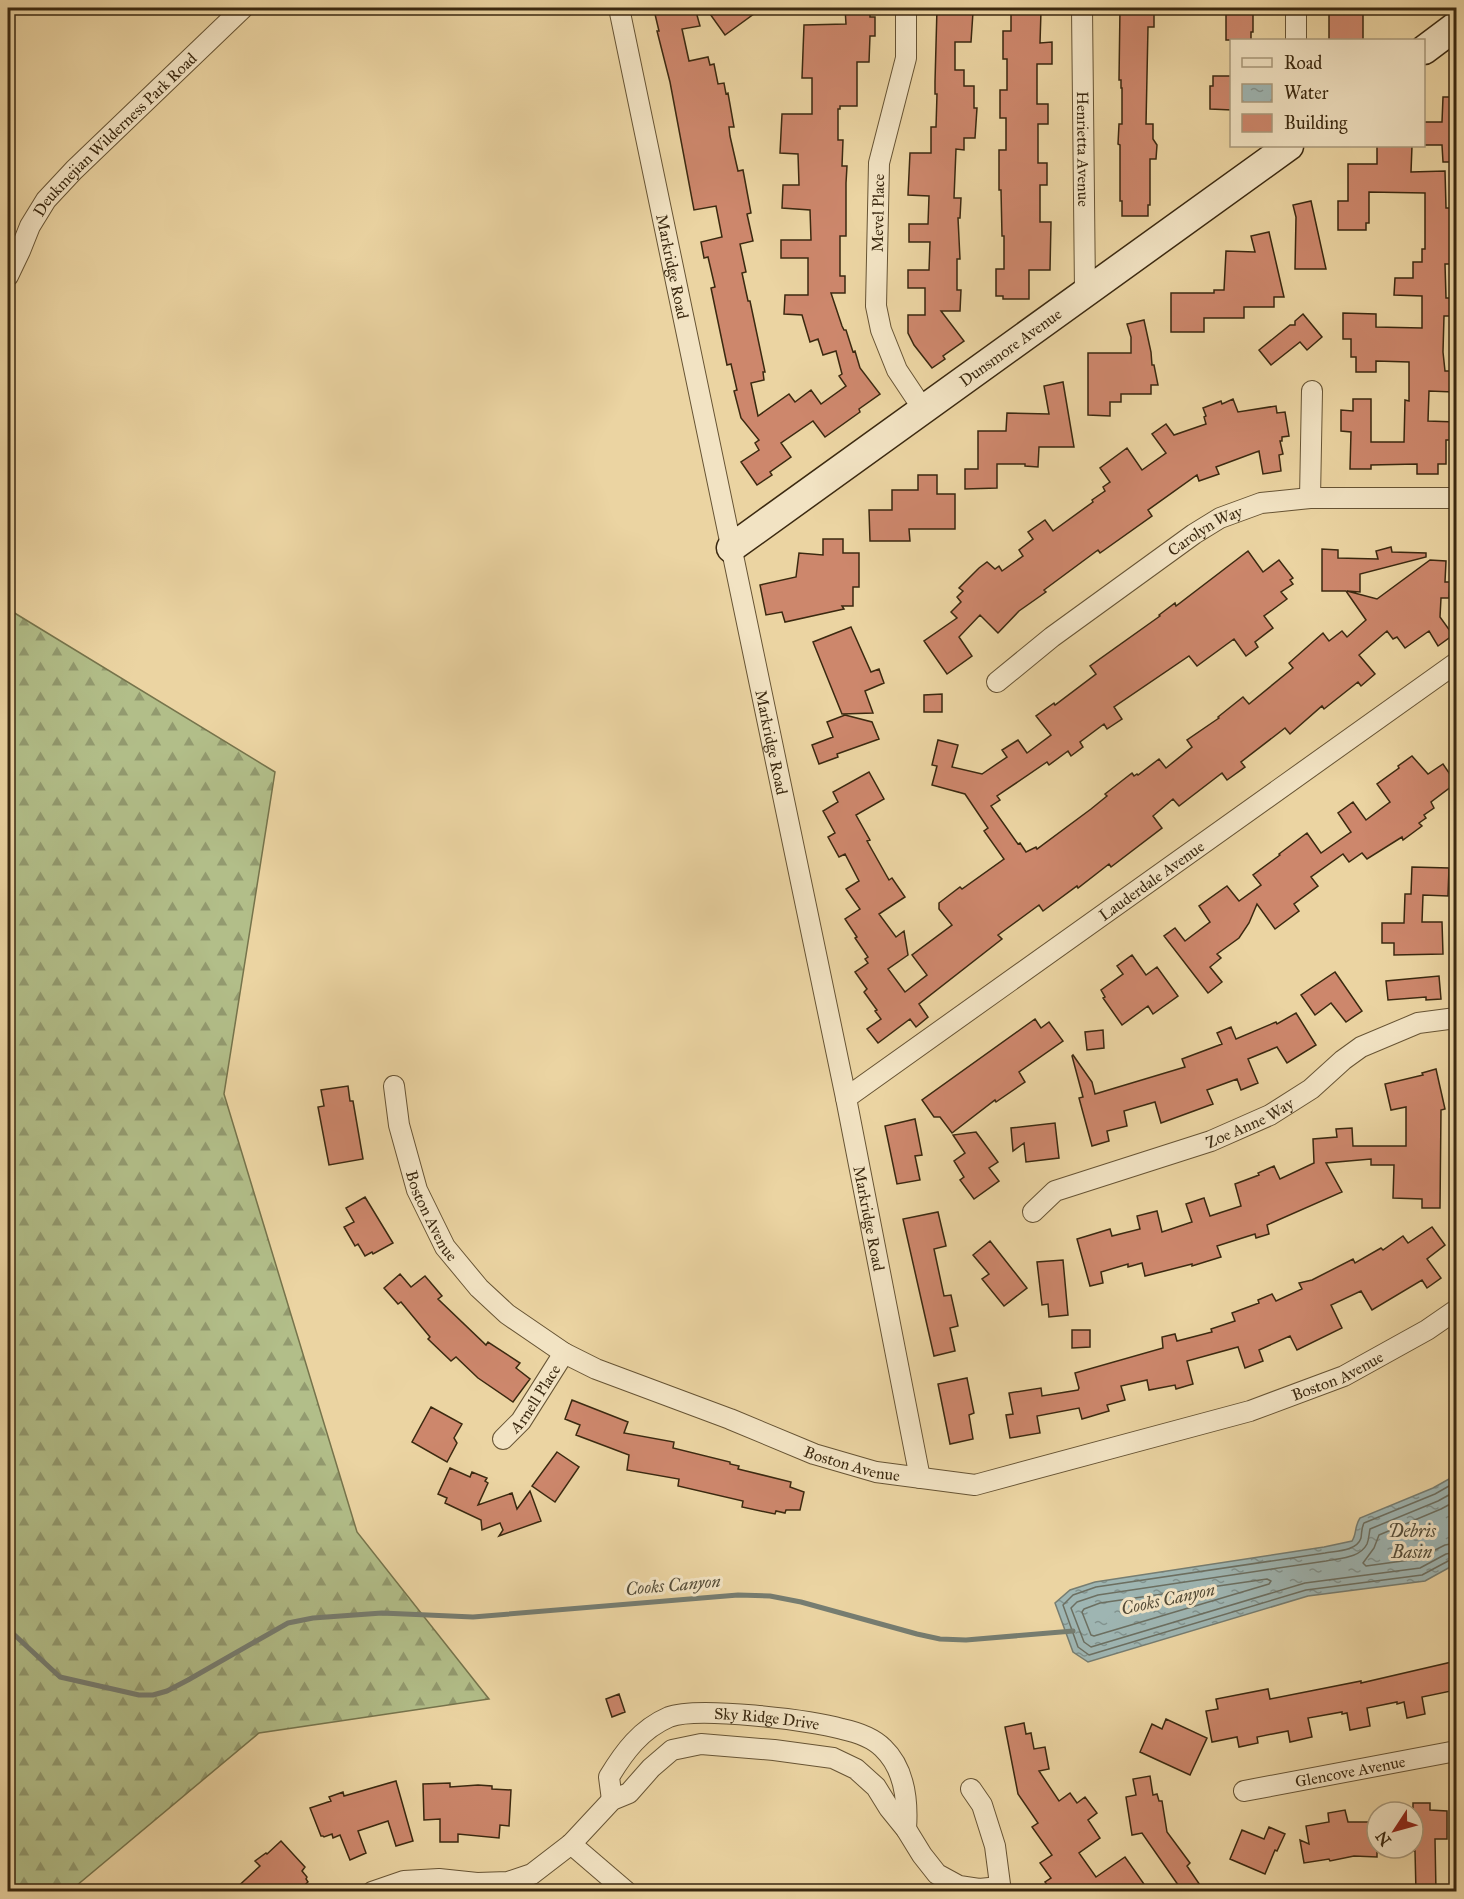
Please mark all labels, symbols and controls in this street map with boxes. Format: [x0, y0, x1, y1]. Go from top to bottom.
legend [1230, 39, 1425, 147]
street label: Deukmejian Wilderness Park Road [29, 48, 200, 220]
text: Road [1284, 52, 1322, 74]
text: Water [1284, 82, 1329, 104]
street label: Henrietta Avenue [1073, 91, 1094, 207]
text: Building [1284, 112, 1348, 135]
street label: Mevel Place [868, 173, 888, 252]
street label: Markridge Road [653, 212, 693, 321]
street label: Dunsmore Avenue [955, 304, 1065, 390]
street label: Carolyn Way [1164, 501, 1245, 560]
street label: Markridge Road [752, 688, 792, 796]
street label: Lauderdale Avenue [1095, 836, 1208, 924]
street label: Zoe Anne Way [1203, 1093, 1297, 1152]
street label: Markridge Road [850, 1164, 889, 1273]
street label: Boston Avenue [402, 1168, 462, 1265]
street label: Boston Avenue [1289, 1347, 1387, 1404]
street label: Arnell Place [505, 1360, 564, 1437]
street label: Boston Avenue [801, 1441, 902, 1485]
water label: Debris Basin [1388, 1520, 1437, 1563]
water label: Cooks Canyon [624, 1570, 722, 1600]
water label: Cooks Canyon [1119, 1578, 1218, 1620]
street label: Sky Ridge Drive [714, 1704, 821, 1733]
street label: Glencove Avenue [1293, 1751, 1407, 1791]
north arrow [1365, 1800, 1425, 1860]
text: N [1371, 1827, 1395, 1850]

